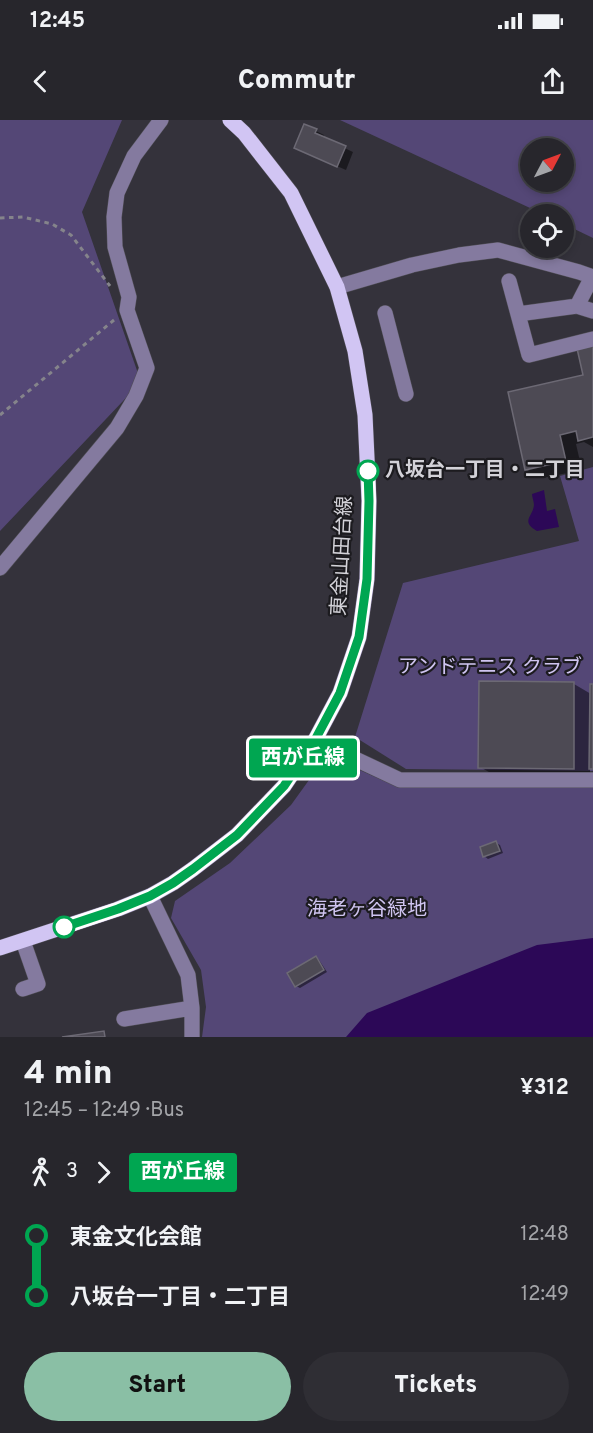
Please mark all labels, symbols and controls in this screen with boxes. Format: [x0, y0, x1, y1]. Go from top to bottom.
text: 12:45 [30, 8, 85, 35]
text: Commutr [238, 64, 355, 98]
icon: back [24, 65, 57, 98]
icon: share [536, 65, 569, 98]
north arrow [520, 138, 574, 192]
map controls [520, 138, 574, 258]
button: locate [520, 204, 574, 258]
place label: 八坂台一丁目・二丁目 [385, 458, 585, 484]
marker: 八坂台一丁目・二丁目 [357, 460, 379, 482]
street label: 東金山田台線 [327, 495, 359, 617]
park label: アンドテニス クラブ [398, 655, 582, 681]
line badge: 西が丘線 [261, 738, 345, 778]
text: 西が丘線 [261, 745, 345, 772]
park label: 海老ヶ谷緑地 [307, 897, 427, 923]
unlabelled marker [53, 916, 75, 938]
text: 4 min [24, 1054, 113, 1096]
text: ¥312 [520, 1075, 569, 1102]
text: 12:45 – 12:49 · Bus [24, 1098, 184, 1124]
icon: walk [24, 1156, 57, 1189]
icon: forward [87, 1156, 120, 1189]
text: 3 [66, 1159, 78, 1185]
text: 西が丘線 [141, 1159, 225, 1186]
text: 12:48 [520, 1222, 569, 1248]
text: 東金文化会館 [70, 1225, 202, 1252]
text: 12:49 [521, 1282, 569, 1308]
text: 八坂台一丁目・二丁目 [70, 1285, 290, 1312]
button: Start [24, 1352, 291, 1421]
button: Tickets [303, 1352, 569, 1421]

